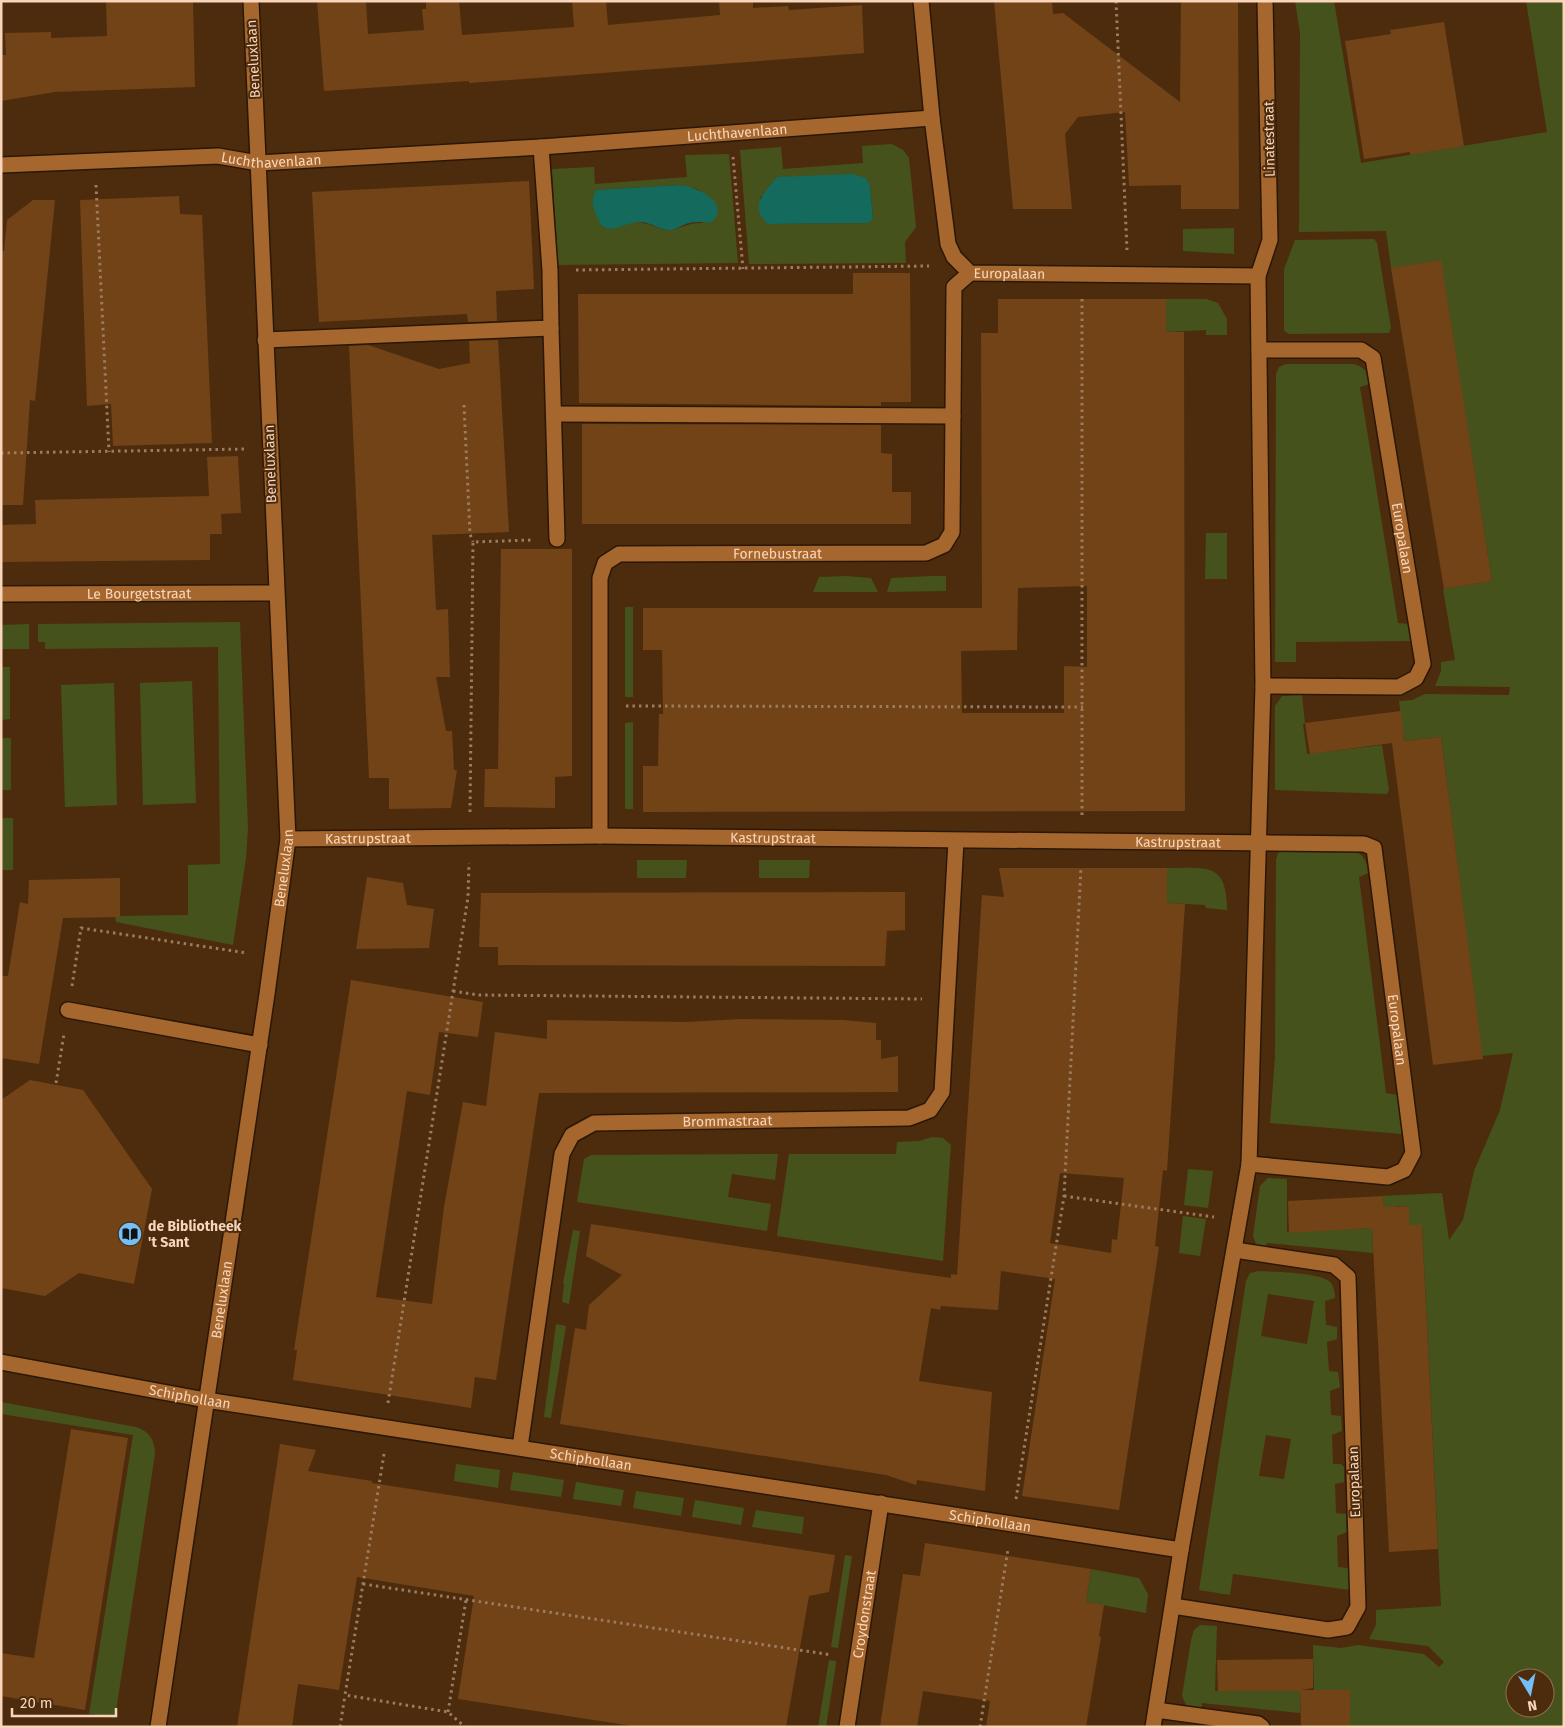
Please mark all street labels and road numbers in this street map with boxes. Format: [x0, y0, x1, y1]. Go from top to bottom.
street label: Beneluxlaan [243, 19, 264, 99]
street label: Linatestraat [1260, 100, 1279, 177]
street label: Luchthavenlaan [686, 121, 788, 145]
street label: Luchthavenlaan [220, 149, 322, 172]
street label: Europalaan [974, 265, 1045, 283]
street label: Beneluxlaan [261, 424, 280, 503]
street label: Europalaan [1388, 502, 1416, 575]
street label: Fornebustraat [733, 545, 823, 563]
street label: Le Bourgetstraat [87, 585, 192, 603]
street label: Beneluxlaan [271, 829, 297, 908]
street label: Kastrupstraat [730, 829, 817, 847]
street label: Kastrupstraat [325, 830, 412, 848]
street label: Kastrupstraat [1135, 834, 1222, 852]
street label: Europalaan [1384, 993, 1410, 1066]
street label: Brommastraat [682, 1112, 774, 1131]
street label: Beneluxlaan [208, 1260, 236, 1340]
street label: Schiphollaan [147, 1382, 232, 1413]
street label: Schiphollaan [549, 1445, 633, 1474]
street label: Europalaan [1345, 1446, 1364, 1518]
street label: Schiphollaan [948, 1506, 1032, 1536]
street label: Croydonstraat [850, 1568, 880, 1660]

